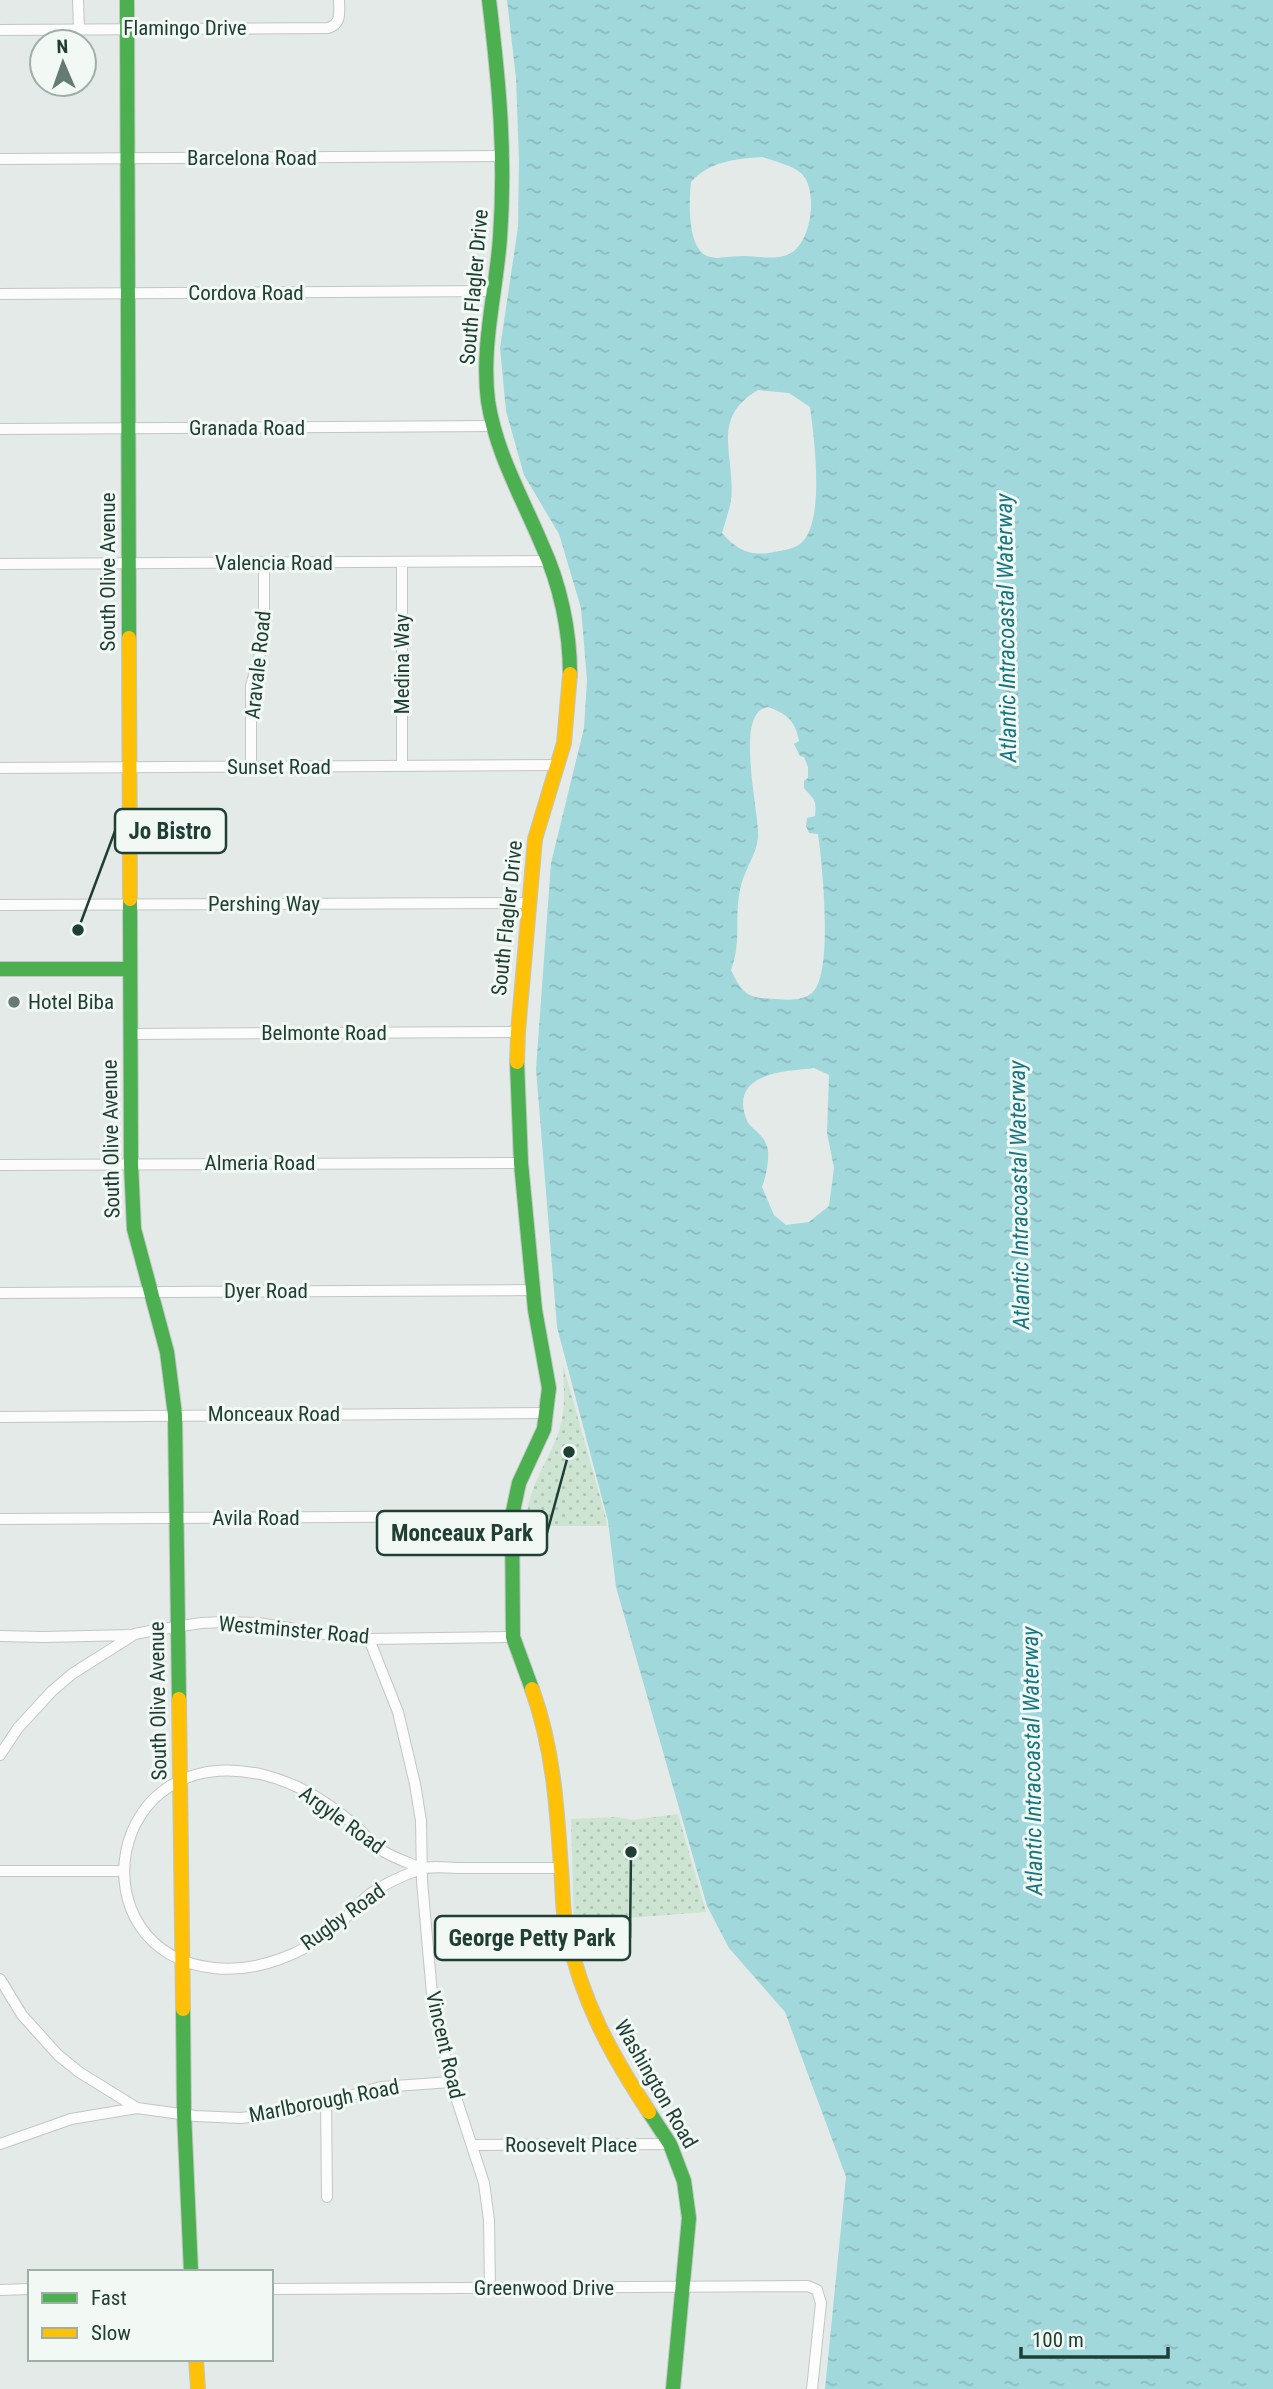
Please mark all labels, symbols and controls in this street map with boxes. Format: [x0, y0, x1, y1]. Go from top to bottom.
street label: Flamingo Drive [123, 16, 247, 40]
north arrow [28, 28, 98, 98]
text: N [56, 35, 69, 58]
street label: Barcelona Road [187, 146, 317, 170]
street label: South Flagler Drive [455, 208, 493, 366]
street label: Cordova Road [188, 281, 304, 305]
street label: Granada Road [189, 416, 305, 440]
street label: South Olive Avenue [96, 492, 120, 652]
water label: Atlantic Intracoastal Waterway [991, 493, 1022, 764]
street label: Valencia Road [215, 551, 333, 575]
street label: Aravale Road [240, 610, 276, 720]
street label: Medina Way [390, 614, 414, 714]
street label: Sunset Road [227, 755, 331, 779]
callout: Jo Bistro [115, 809, 226, 853]
text: Jo Bistro [129, 818, 211, 845]
street label: South Flagler Drive [487, 839, 527, 997]
street label: Pershing Way [208, 892, 320, 916]
place label: Hotel Biba [28, 990, 114, 1014]
marker: Hotel Biba [6, 994, 22, 1010]
street label: Belmonte Road [261, 1021, 387, 1045]
street label: South Olive Avenue [98, 1059, 124, 1219]
water label: Atlantic Intracoastal Waterway [1004, 1060, 1035, 1331]
street label: Almeria Road [205, 1151, 315, 1175]
street label: Dyer Road [224, 1279, 308, 1303]
street label: Monceaux Road [208, 1402, 340, 1426]
street label: Avila Road [212, 1506, 300, 1530]
callout: Monceaux Park [377, 1511, 547, 1555]
text: Monceaux Park [391, 1520, 534, 1547]
street label: Westminster Road [218, 1611, 370, 1649]
street label: South Olive Avenue [145, 1621, 171, 1781]
water label: Atlantic Intracoastal Waterway [1017, 1626, 1048, 1897]
street label: Argyle Road [295, 1781, 389, 1859]
street label: Rugby Road [296, 1879, 390, 1955]
callout: George Petty Park [435, 1916, 630, 1960]
text: George Petty Park [448, 1925, 617, 1952]
street label: Vincent Road [421, 1989, 469, 2101]
street label: Washington Road [609, 2015, 703, 2153]
street label: Marlborough Road [247, 2075, 401, 2127]
street label: Roosevelt Place [505, 2133, 637, 2157]
legend [28, 2270, 273, 2361]
street label: Greenwood Drive [474, 2276, 614, 2300]
text: Fast [91, 2286, 127, 2310]
scale bar [1021, 2316, 1168, 2360]
text: Slow [91, 2321, 131, 2345]
text: 100 m [1032, 2328, 1084, 2352]

